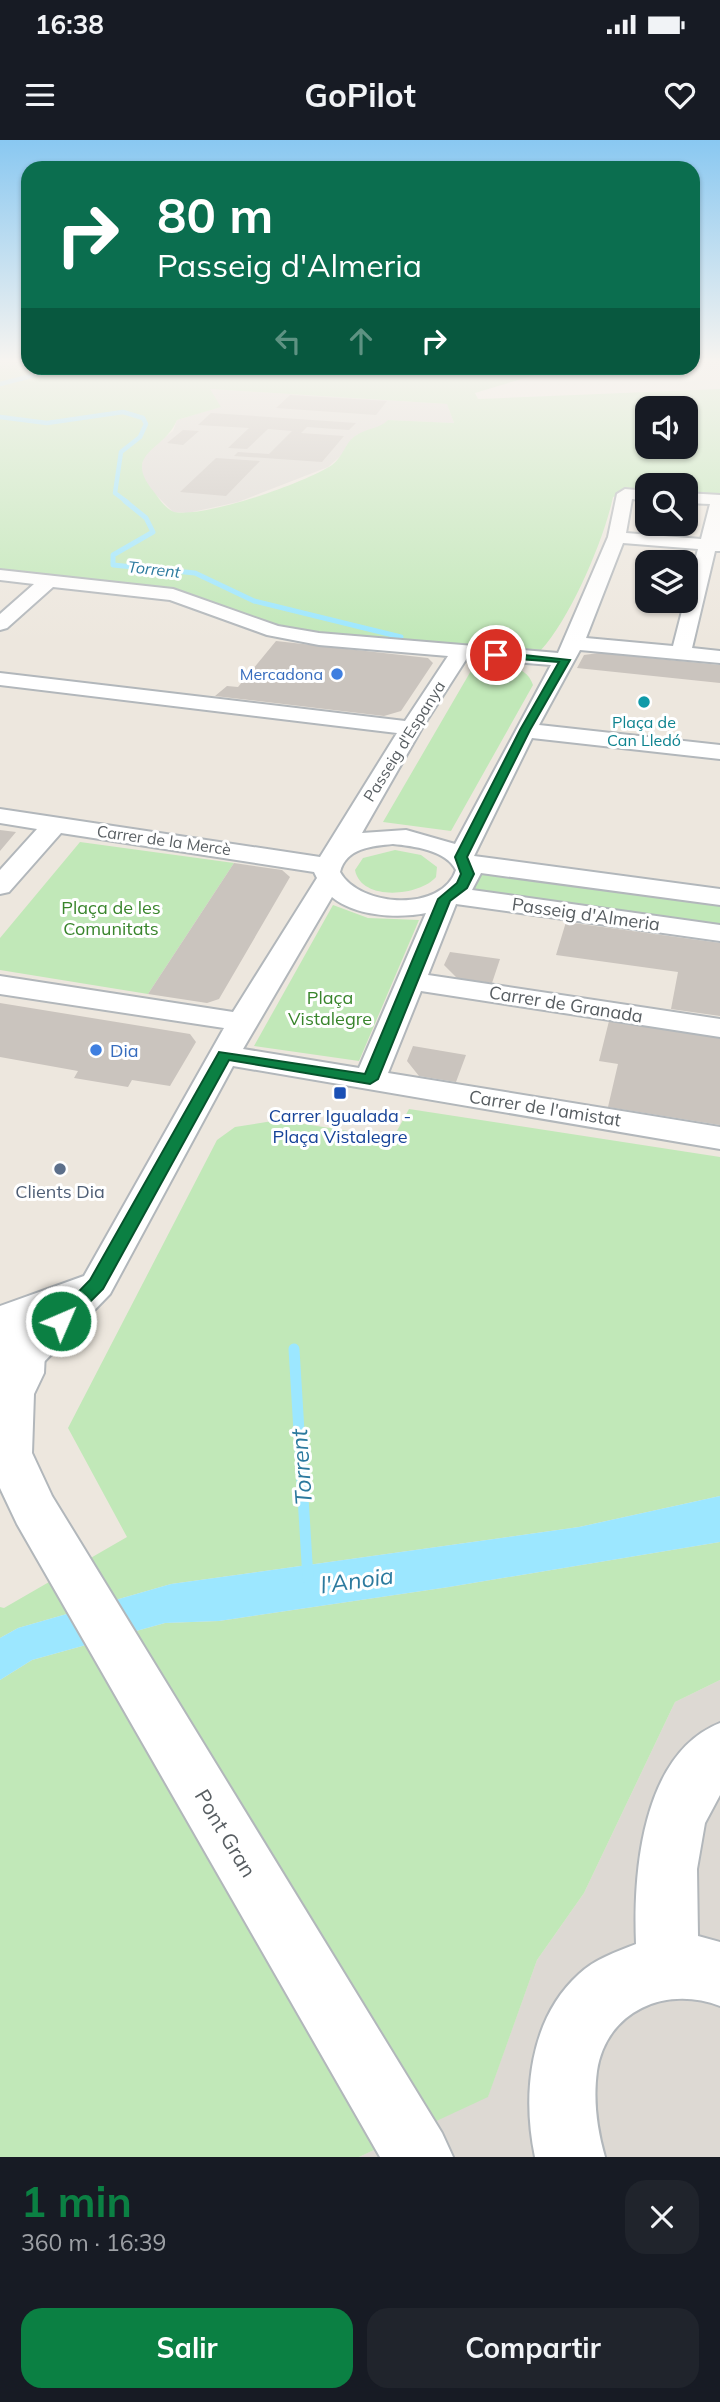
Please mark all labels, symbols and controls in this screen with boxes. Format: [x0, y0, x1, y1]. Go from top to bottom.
text: 16:38 [35, 8, 104, 41]
text: GoPilot [304, 75, 416, 115]
icon: menu [21, 76, 59, 114]
icon: heart [661, 76, 699, 114]
text: 80 m [157, 184, 273, 245]
icon: right [42, 189, 133, 280]
text: Passeig d'Almeria [157, 245, 422, 285]
icon: left [269, 322, 307, 360]
icon: ahead [342, 322, 380, 360]
icon: right [415, 322, 453, 360]
map controls [635, 396, 698, 613]
button: sound [635, 396, 698, 459]
button: search [635, 473, 698, 536]
button: layers [635, 550, 698, 613]
water label: Torrent [127, 556, 182, 582]
pin [466, 625, 526, 685]
icon: arrive [477, 636, 515, 674]
place label: Mercadona [240, 664, 323, 684]
marker: Mercadona [329, 666, 345, 682]
street label: Passeig d'Espanya [359, 677, 449, 805]
marker: Plaça de Can Lledó [636, 694, 652, 710]
place label: Plaça de Can Lledó [607, 712, 681, 750]
street label: Carrer de la Mercè [96, 821, 232, 859]
street label: Passeig d'Almeria [511, 892, 661, 936]
park label: Plaça de les Comunitats [61, 896, 161, 940]
street label: Carrer de Granada [487, 980, 645, 1028]
park label: Plaça Vistalegre [288, 986, 372, 1030]
place label: Dia [110, 1039, 139, 1062]
marker: Dia [88, 1042, 104, 1058]
marker: Carrer Igualada - Plaça Vistalegre [332, 1085, 348, 1101]
street label: Carrer de l'amistat [467, 1085, 623, 1131]
place label: Carrer Igualada - Plaça Vistalegre [269, 1104, 411, 1148]
marker: Clients Dia [52, 1161, 68, 1177]
place label: Clients Dia [15, 1180, 105, 1203]
position arrow [24, 1284, 98, 1358]
water label: Torrent [284, 1427, 318, 1506]
water label: l'Anoia [319, 1561, 396, 1599]
street label: Pont Gran [190, 1784, 262, 1882]
text: 1 min [21, 2175, 132, 2228]
button: close [625, 2180, 699, 2254]
text: 360 m · 16:39 [21, 2228, 166, 2257]
button: Salir [21, 2308, 353, 2388]
button: Compartir [367, 2308, 699, 2388]

